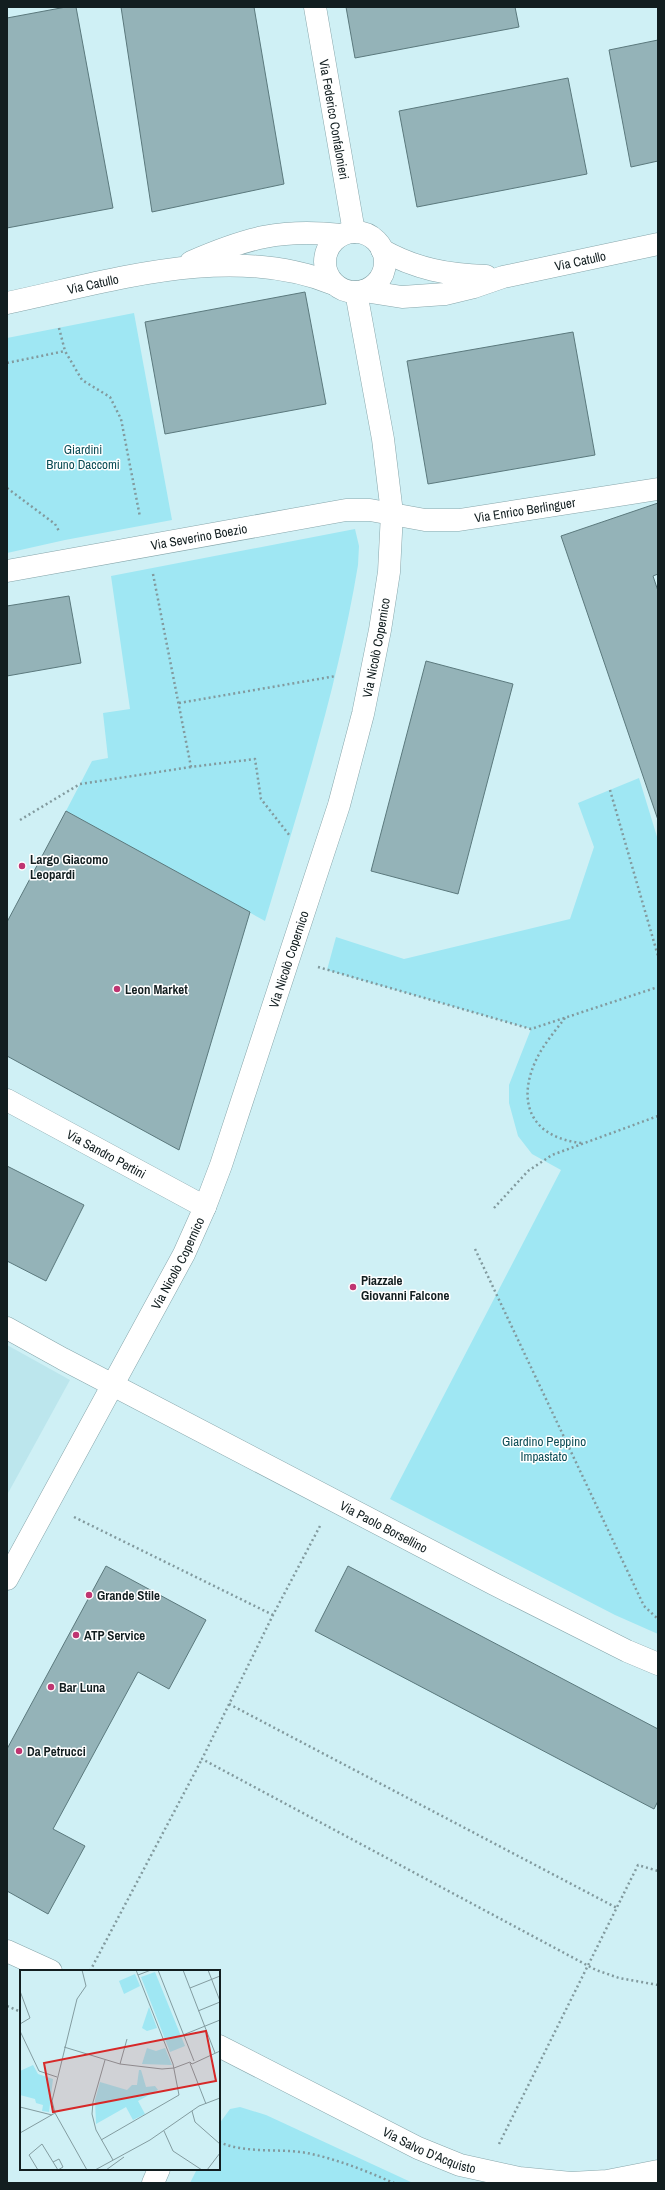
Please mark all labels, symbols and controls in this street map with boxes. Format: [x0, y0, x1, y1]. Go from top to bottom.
street label: Via Federico Confalonieri [316, 58, 353, 181]
street label: Via Catullo [553, 247, 607, 274]
street label: Via Catullo [66, 270, 120, 298]
park label: Giardini Bruno Daccomi [46, 441, 120, 473]
street label: Via Enrico Berlinguer [473, 493, 577, 526]
street label: Via Severino Boezio [149, 519, 249, 553]
street label: Via Nicolò Copernico [358, 597, 393, 699]
place label: Largo Giacomo Leopardi [30, 851, 108, 883]
marker: Largo Giacomo Leopardi [17, 861, 27, 871]
street label: Via Nicolò Copernico [265, 908, 312, 1010]
place label: Leon Market [125, 981, 188, 998]
marker: Leon Market [112, 984, 122, 994]
street label: Via Sandro Pertini [64, 1125, 149, 1182]
street label: Via Nicolò Copernico [147, 1214, 208, 1312]
place label: Piazzale Giovanni Falcone [361, 1272, 449, 1304]
marker: Piazzale Giovanni Falcone [348, 1282, 358, 1292]
park label: Giardino Peppino Impastato [502, 1433, 586, 1465]
street label: Via Paolo Borsellino [337, 1497, 431, 1556]
place label: Grande Stile [97, 1587, 160, 1604]
marker: Grande Stile [84, 1590, 94, 1600]
place label: ATP Service [84, 1627, 145, 1644]
marker: ATP Service [71, 1630, 81, 1640]
place label: Bar Luna [59, 1679, 105, 1696]
marker: Bar Luna [46, 1682, 56, 1692]
place label: Da Petrucci [27, 1743, 86, 1760]
marker: Da Petrucci [14, 1746, 24, 1756]
inset map [20, 1970, 220, 2170]
street label: Via Salvo D'Acquisto [380, 2123, 477, 2177]

